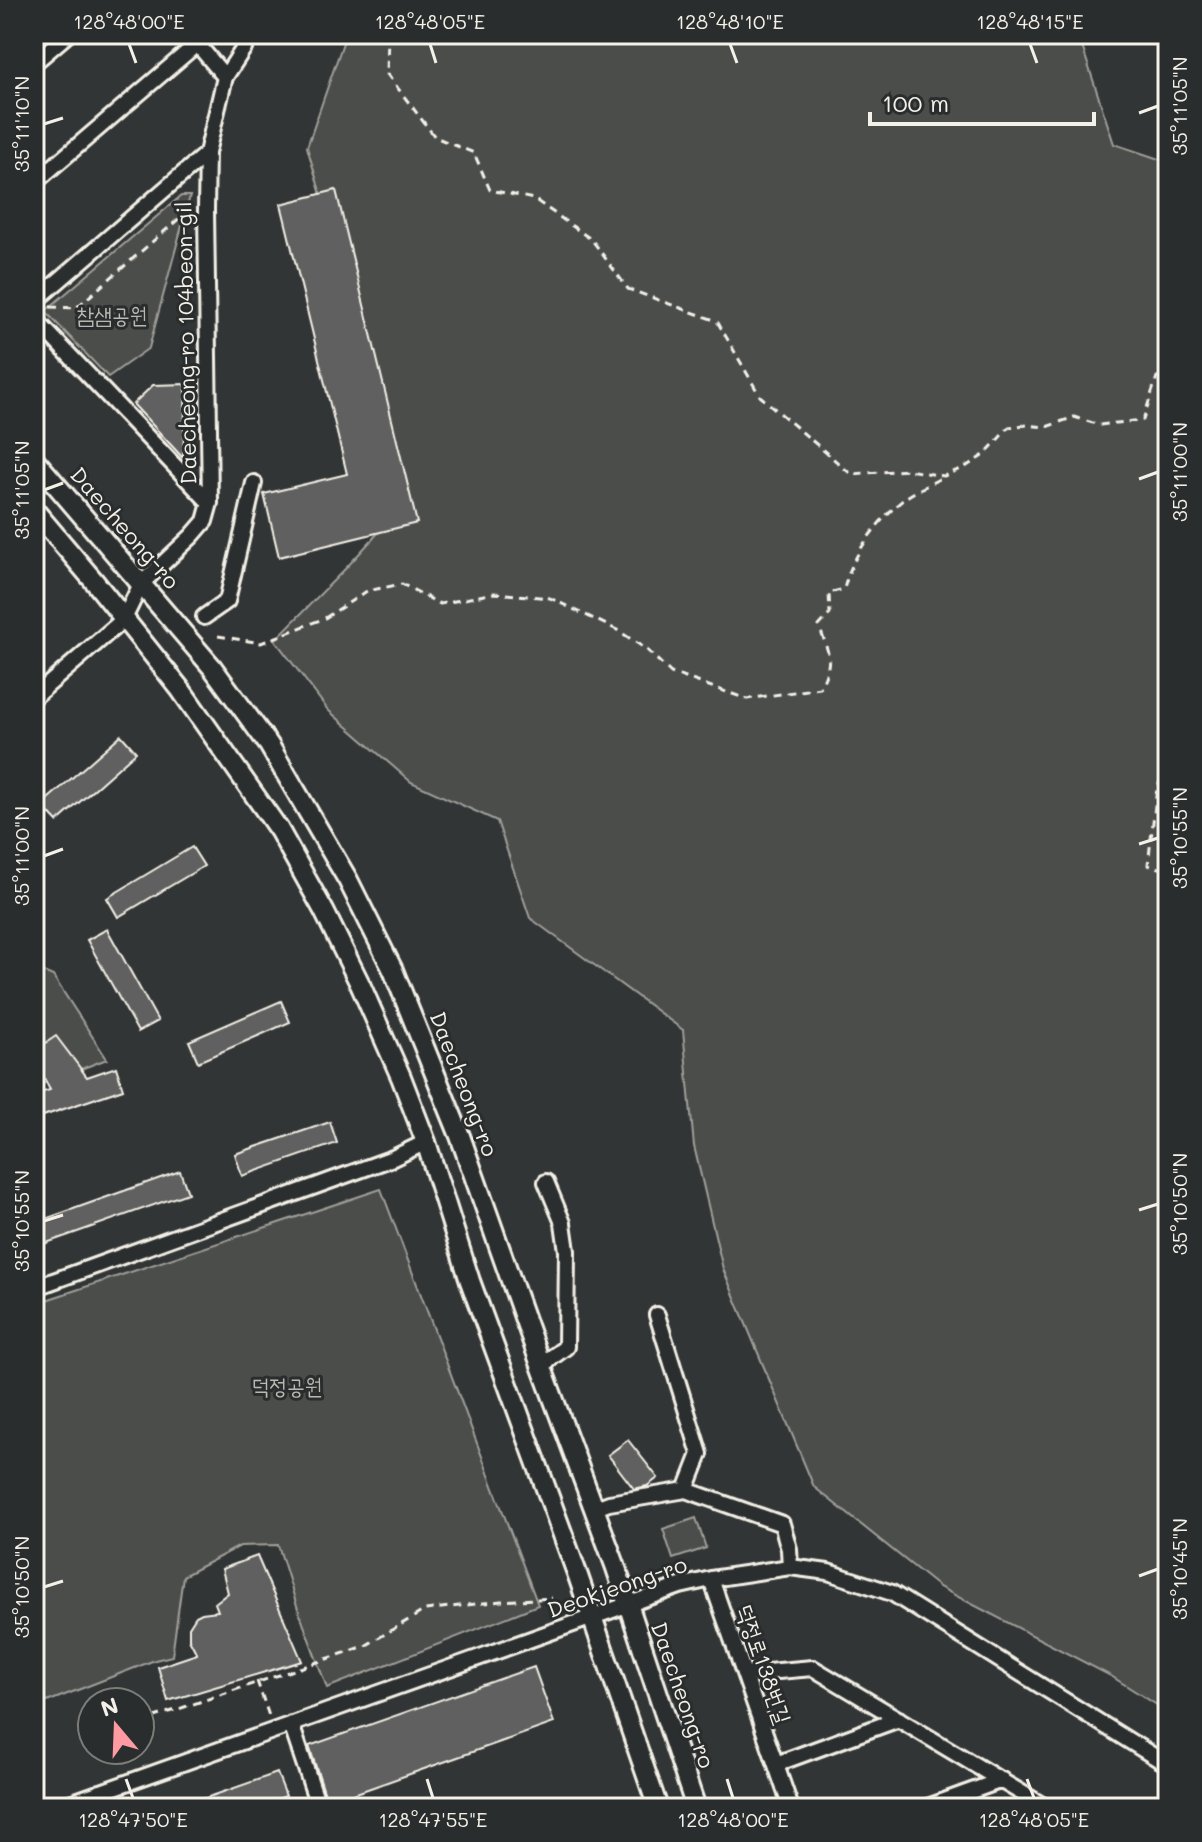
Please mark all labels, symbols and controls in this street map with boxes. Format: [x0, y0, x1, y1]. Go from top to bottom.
text: 128°48'00"E [73, 8, 185, 34]
text: 128°48'05"E [375, 8, 485, 34]
text: 128°48'10"E [676, 8, 784, 34]
text: 128°48'15"E [976, 8, 1084, 34]
text: 35°11'05"N [1166, 56, 1192, 156]
text: 35°11'10"N [8, 76, 34, 172]
scale bar [870, 76, 1094, 126]
text: 100 m [882, 87, 949, 118]
street label: Daecheong-ro 104beon-gil [169, 201, 202, 485]
park label: 참샘공원 [77, 300, 147, 329]
text: 35°11'00"N [1166, 422, 1192, 522]
text: 35°11'05"N [8, 440, 34, 540]
street label: Daecheong-ro [64, 461, 186, 595]
text: 35°10'55"N [1166, 787, 1192, 889]
text: 35°11'00"N [8, 806, 34, 906]
street label: Daecheong-ro [424, 1007, 505, 1160]
text: 35°10'50"N [1166, 1153, 1192, 1255]
text: 35°10'55"N [8, 1170, 34, 1272]
park label: 덕정공원 [252, 1371, 322, 1400]
text: 35°10'45"N [1166, 1518, 1192, 1620]
text: 35°10'50"N [8, 1536, 34, 1638]
street label: Deokjeong-ro [543, 1549, 691, 1624]
street label: 덕정로138번길 [730, 1600, 799, 1728]
street label: Daecheong-ro [645, 1618, 722, 1772]
north arrow [76, 1686, 156, 1766]
text: N [97, 1690, 122, 1723]
text: 128°47'50"E [78, 1806, 188, 1832]
text: 128°47'55"E [379, 1806, 488, 1832]
text: 128°48'00"E [677, 1806, 789, 1832]
text: 128°48'05"E [979, 1806, 1089, 1832]

